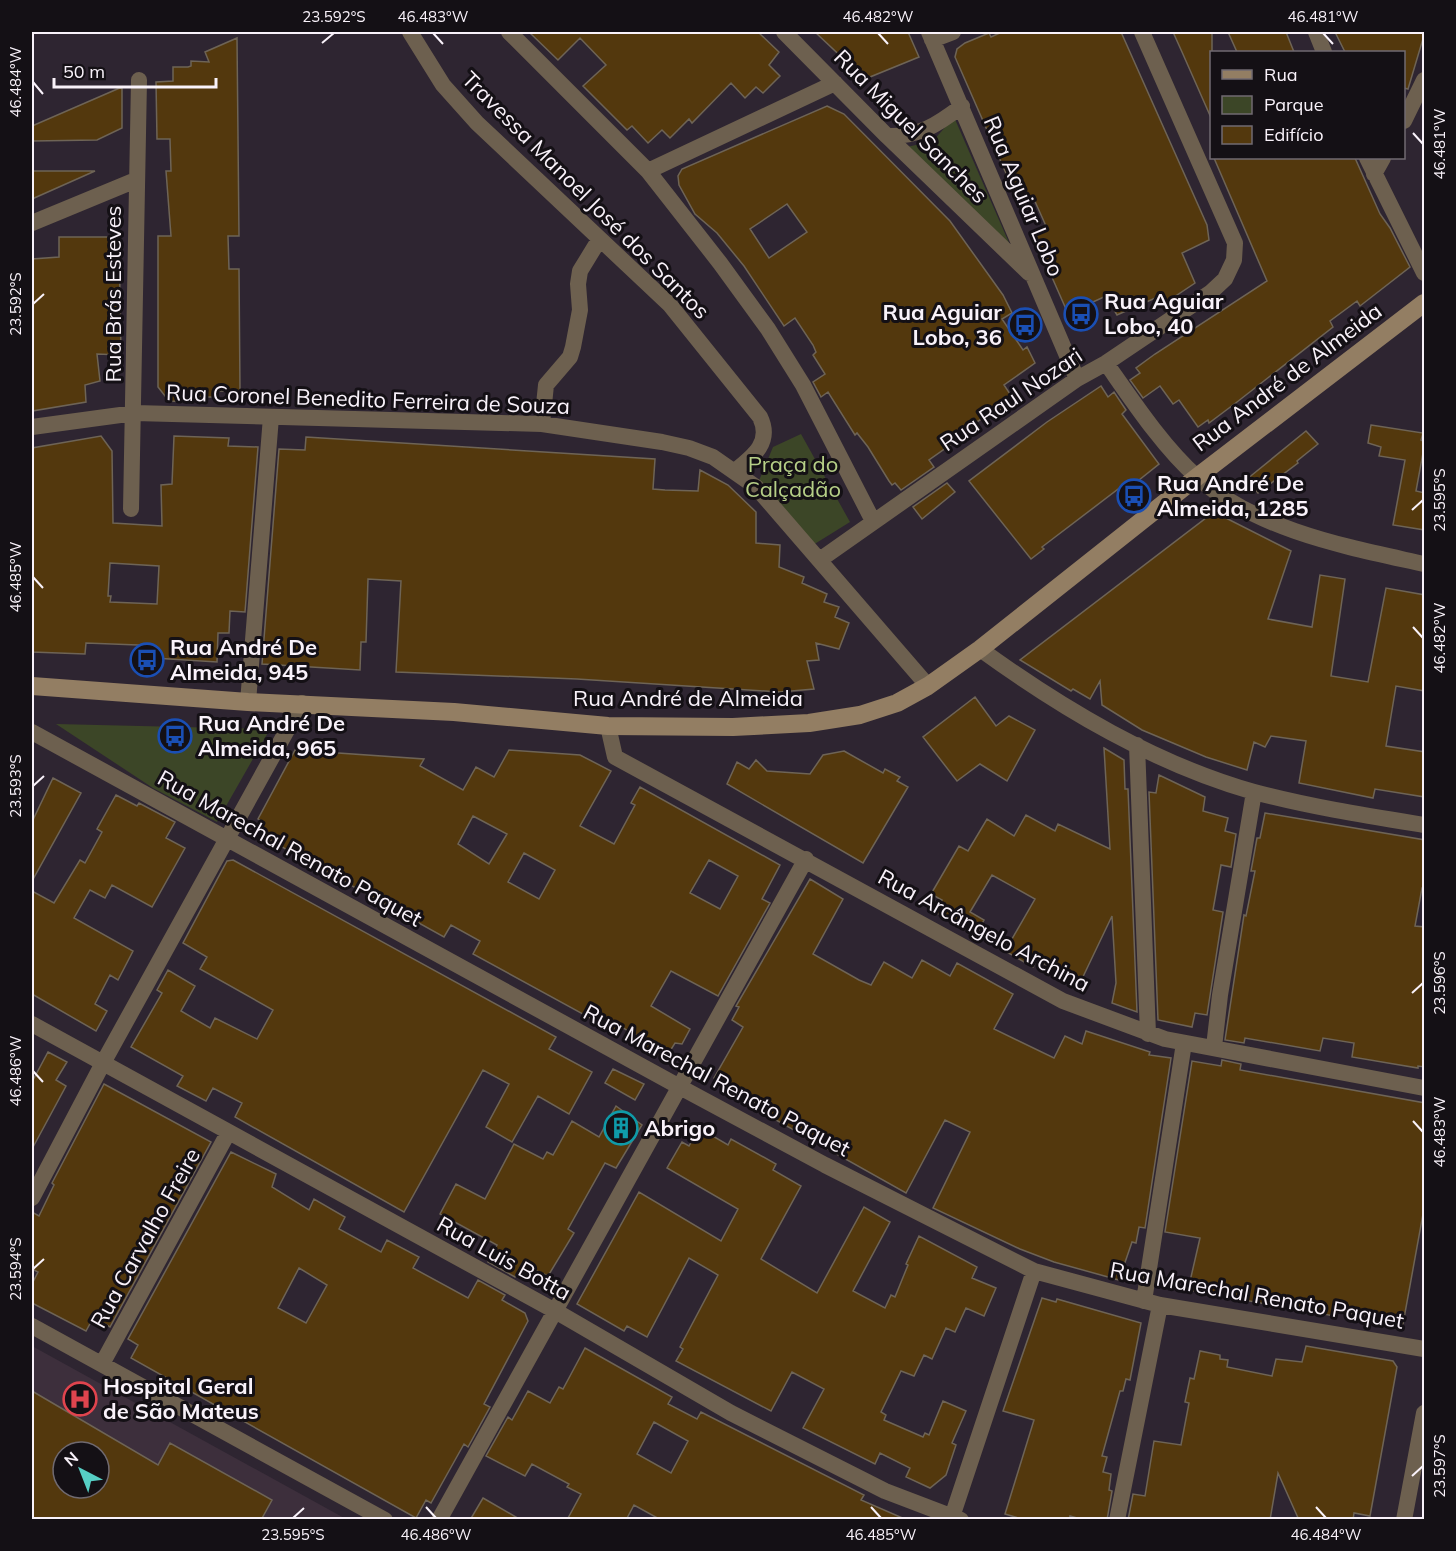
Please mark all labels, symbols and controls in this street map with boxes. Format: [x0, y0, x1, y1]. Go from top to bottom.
text: 23.592°S [302, 7, 366, 26]
text: 46.483°W [398, 7, 469, 26]
text: 46.482°W [843, 7, 914, 26]
text: 46.481°W [1288, 7, 1359, 26]
street label: Rua Miguel Sanches [828, 43, 994, 209]
text: 46.484°W [6, 46, 25, 117]
scale bar [54, 51, 216, 89]
legend [1210, 51, 1405, 159]
text: 50 m [63, 60, 105, 83]
text: Rua [1264, 63, 1298, 86]
street label: Travessa Manoel José dos Santos [456, 65, 716, 325]
text: Parque [1264, 93, 1323, 116]
text: 46.481°W [1430, 108, 1449, 179]
street label: Rua Aguiar Lobo [978, 112, 1070, 280]
text: Edifício [1264, 123, 1323, 146]
street label: Rua Brás Esteves [99, 205, 127, 383]
text: 23.592°S [6, 272, 25, 336]
place label: Rua Aguiar Lobo, 40 [1104, 287, 1224, 340]
bus stop icon: Rua Aguiar Lobo, 40 [1063, 296, 1099, 332]
street label: Rua André de Almeida [1187, 297, 1387, 457]
place label: Rua Aguiar Lobo, 36 [883, 298, 1002, 351]
bus stop icon: Rua Aguiar Lobo, 36 [1007, 307, 1043, 343]
street label: Rua Raul Nozari [935, 341, 1087, 457]
street label: Rua Coronel Benedito Ferreira de Souza [166, 378, 570, 420]
park label: Praça do Calçadão [745, 450, 841, 503]
text: 23.595°S [1430, 468, 1449, 532]
place label: Rua André De Almeida, 1285 [1157, 469, 1308, 522]
bus stop icon: Rua André De Almeida, 1285 [1116, 478, 1152, 514]
text: 46.485°W [6, 541, 25, 612]
text: 46.482°W [1430, 602, 1449, 673]
place label: Rua André De Almeida, 945 [170, 633, 317, 686]
bus stop icon: Rua André De Almeida, 945 [129, 642, 165, 678]
street label: Rua André de Almeida [573, 684, 803, 712]
place label: Rua André De Almeida, 965 [198, 709, 345, 762]
bus stop icon: Rua André De Almeida, 965 [157, 718, 193, 754]
text: 23.593°S [6, 754, 25, 818]
street label: Rua Marechal Renato Paquet [153, 763, 427, 933]
street label: Rua Arcângelo Archina [873, 862, 1095, 998]
text: 23.596°S [1430, 951, 1449, 1015]
street label: Rua Marechal Renato Paquet [579, 998, 855, 1162]
text: 46.486°W [6, 1035, 25, 1106]
text: 46.483°W [1430, 1096, 1449, 1167]
building icon: Abrigo [603, 1110, 639, 1146]
place label: Abrigo [644, 1114, 715, 1142]
street label: Rua Carvalho Freire [84, 1143, 206, 1333]
street label: Rua Luis Botta [432, 1210, 576, 1306]
text: 23.594°S [6, 1237, 25, 1301]
street label: Rua Marechal Renato Paquet [1108, 1255, 1407, 1335]
place label: Hospital Geral de São Mateus [103, 1372, 259, 1425]
hospital icon: Hospital Geral de São Mateus [62, 1381, 98, 1417]
text: 23.597°S [1430, 1434, 1449, 1498]
north arrow [51, 1440, 111, 1500]
text: N [60, 1447, 82, 1470]
text: 23.595°S [261, 1525, 325, 1544]
text: 46.486°W [401, 1525, 472, 1544]
text: 46.485°W [846, 1525, 917, 1544]
text: 46.484°W [1291, 1525, 1362, 1544]

